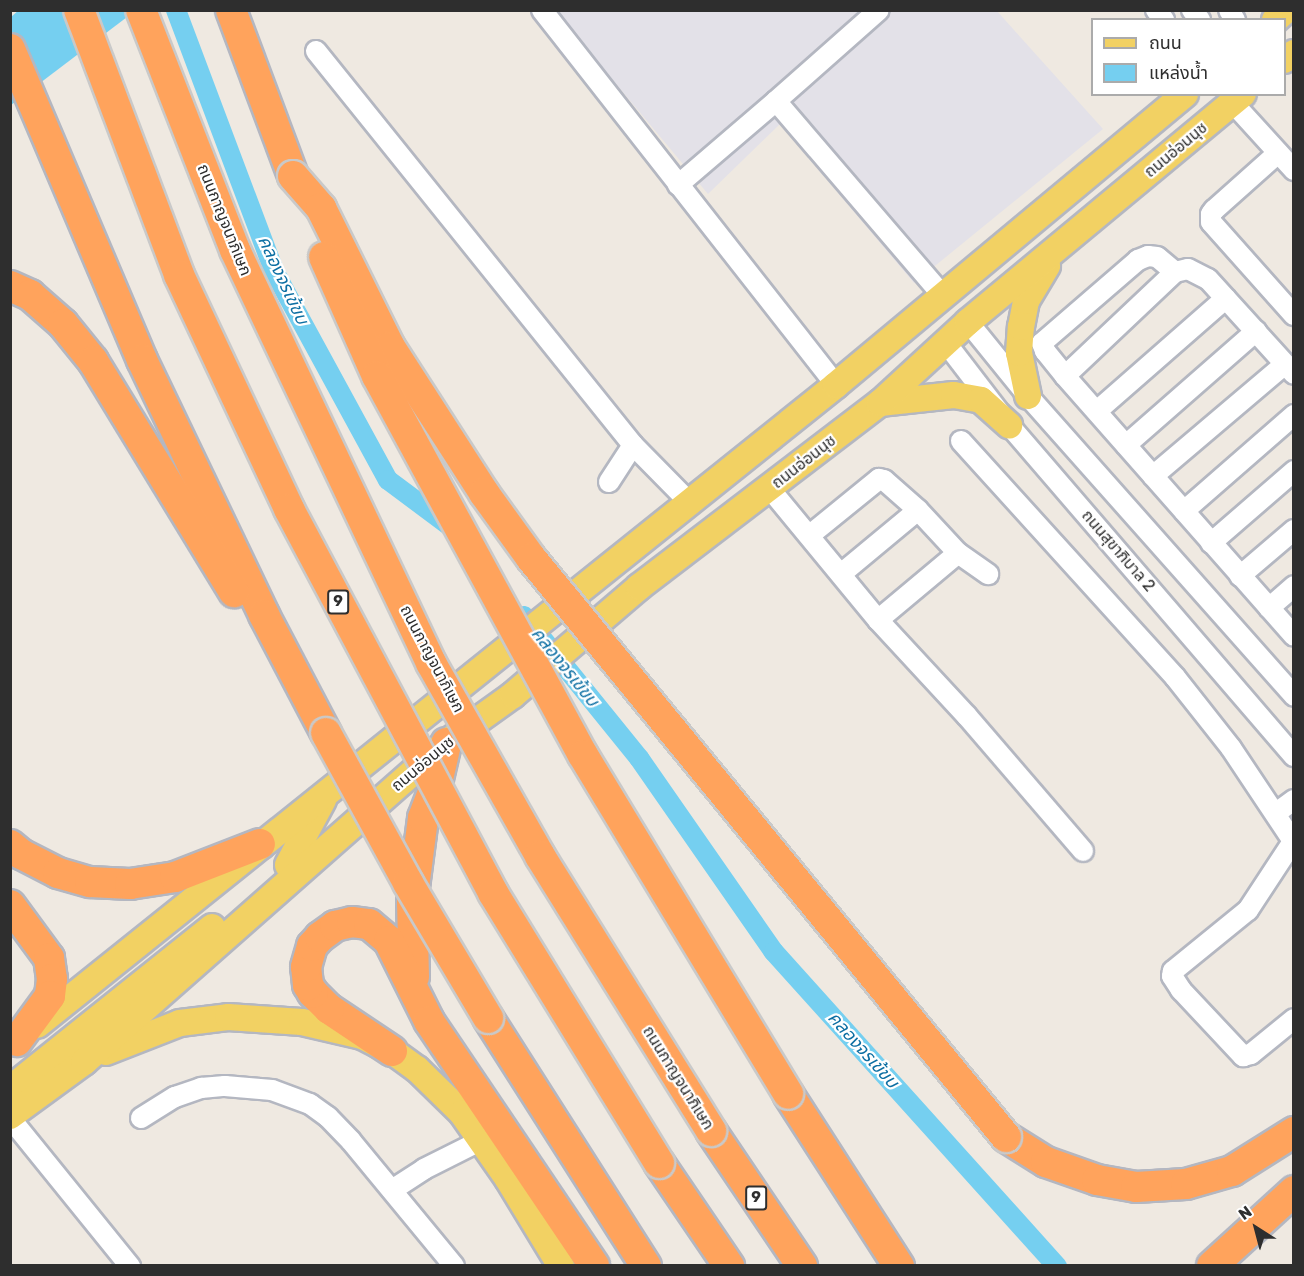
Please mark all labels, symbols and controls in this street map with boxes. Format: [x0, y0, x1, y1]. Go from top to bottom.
legend [1091, 18, 1286, 96]
text: ถนน [1149, 32, 1182, 54]
text: แหล่งน้ำ [1149, 62, 1208, 84]
street label: ถนนอ่อนนุช [1141, 118, 1211, 182]
street label: ถนนกาญจนาภิเษก [193, 161, 255, 279]
water label: คลองจรเข้ขบ [253, 232, 313, 328]
street label: ถนนอ่อนนุช [768, 431, 840, 493]
street label: ถนนสุขาภิบาล 2 [1077, 506, 1159, 596]
road number: 9 [326, 590, 350, 614]
street label: ถนนกาญจนาภิเษก [396, 602, 468, 716]
water label: คลองจรเข้ขบ [527, 623, 603, 711]
street label: ถนนอ่อนนุช [388, 732, 458, 796]
water label: คลองจรเข้ขบ [823, 1007, 903, 1093]
street label: ถนนกาญจนาภิเษก [638, 1023, 718, 1133]
road number: 9 [744, 1186, 768, 1210]
north arrow [1226, 1198, 1286, 1258]
text: N [1235, 1202, 1255, 1224]

